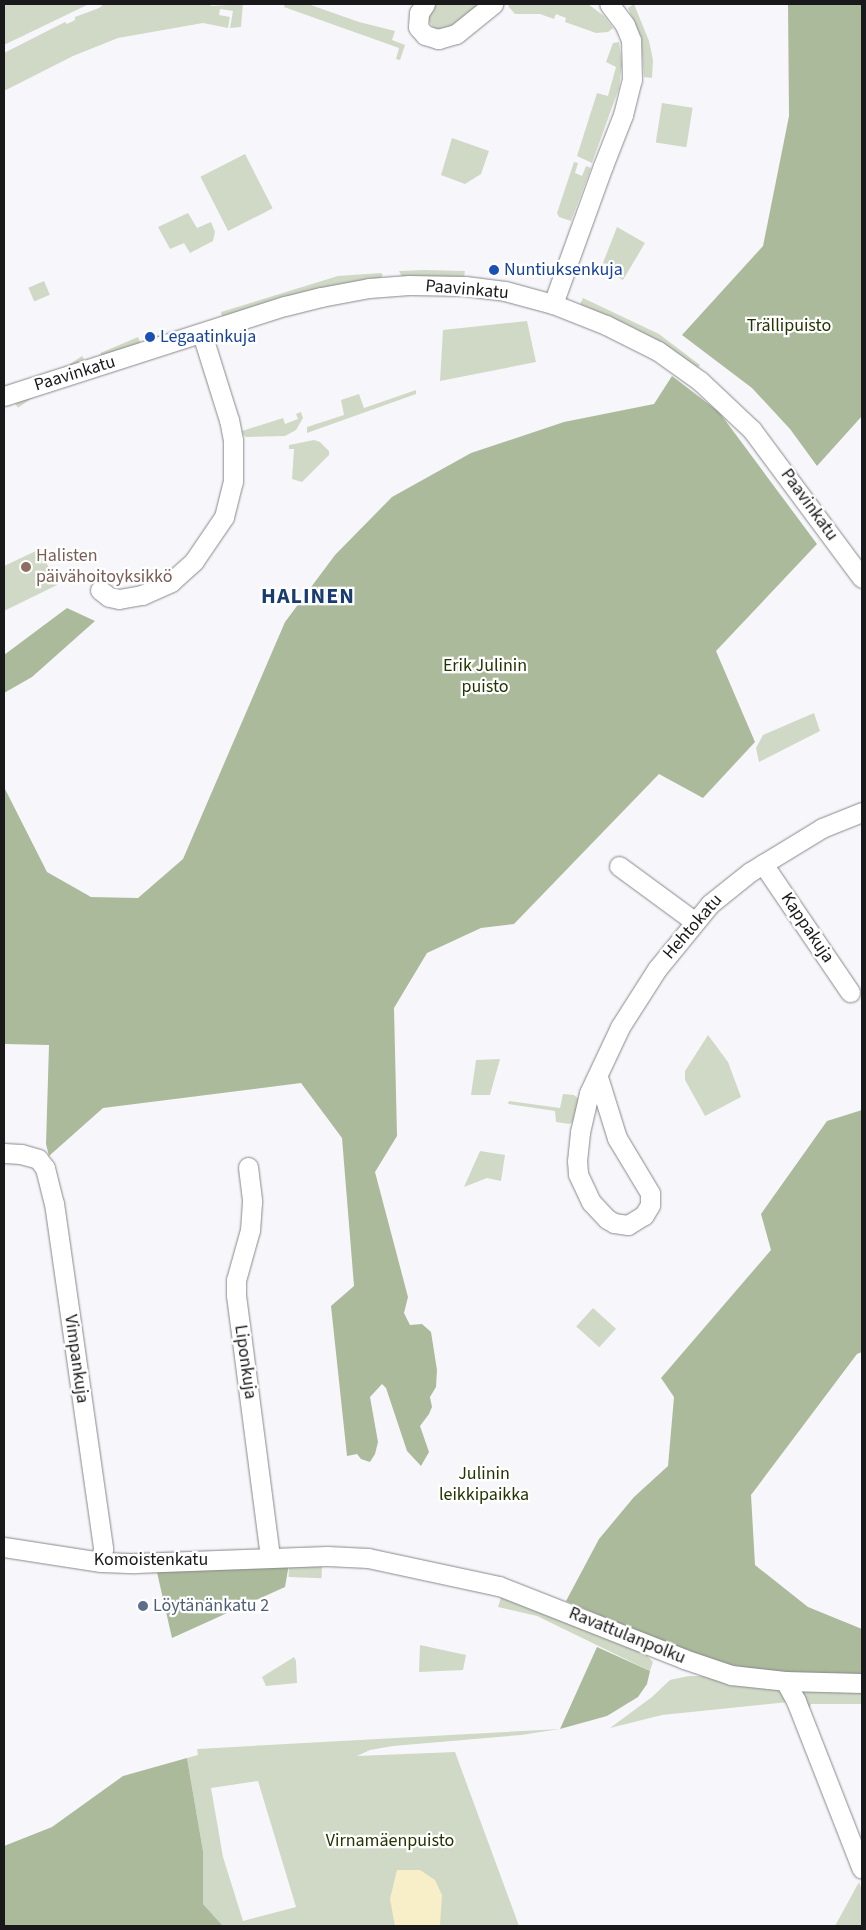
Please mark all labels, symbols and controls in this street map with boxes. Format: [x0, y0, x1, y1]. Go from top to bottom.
place label: Nuntiuksenkuja [504, 259, 623, 281]
marker: Nuntiuksenkuja [488, 264, 500, 276]
street label: Paavinkatu [424, 276, 510, 304]
park label: Trällipuisto [747, 315, 831, 337]
place label: Legaatinkuja [160, 326, 256, 348]
marker: Legaatinkuja [144, 331, 156, 343]
street label: Paavinkatu [32, 351, 118, 397]
street label: Paavinkatu [776, 465, 842, 545]
place label: Halisten päivähoitoyksikkö [36, 546, 172, 588]
marker: Halisten päivähoitoyksikkö [20, 561, 32, 573]
district label: HALINEN [260, 584, 356, 610]
park label: Erik Julinin puisto [443, 656, 527, 699]
street label: Kappakuja [776, 889, 838, 967]
street label: Hehtokatu [659, 890, 727, 964]
street label: Vimpankuja [59, 1313, 93, 1405]
street label: Liponkuja [229, 1323, 261, 1401]
park label: Julinin leikkipaikka [439, 1464, 529, 1506]
street label: Komoistenkatu [94, 1549, 208, 1571]
place label: Löytänänkatu 2 [153, 1595, 269, 1617]
marker: Löytänänkatu 2 [137, 1600, 149, 1612]
street label: Ravattulanpolku [565, 1603, 689, 1669]
park label: Virnamäenpuisto [326, 1830, 454, 1852]

